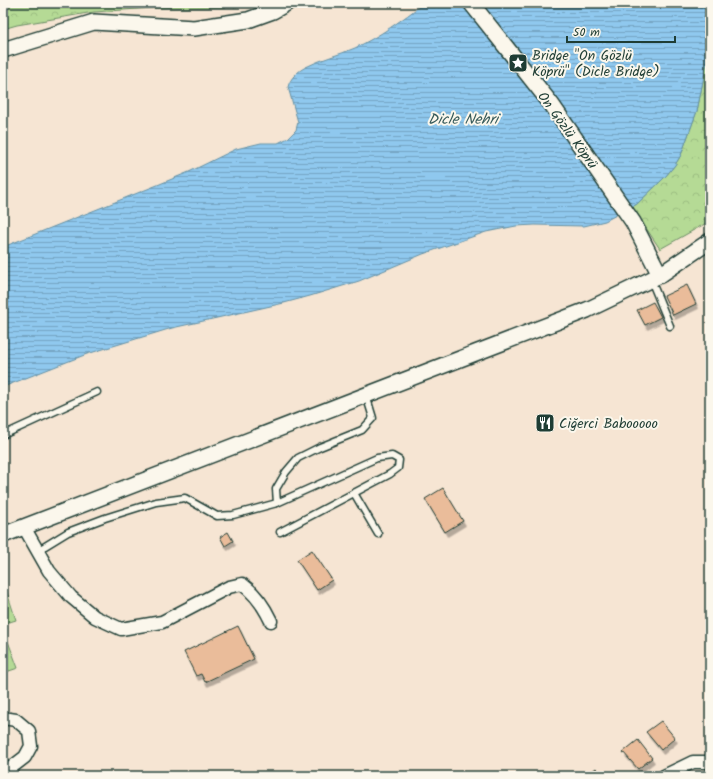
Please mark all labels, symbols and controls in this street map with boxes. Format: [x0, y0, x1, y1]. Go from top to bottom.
scale bar [567, 18, 675, 44]
text: 50 m [573, 23, 600, 42]
place label: Bridge "On Gözlü Köprü" (Dicle Bridge) [532, 45, 659, 83]
place icon: Bridge "On Gözlü Köprü" (Dicle Bridge) [507, 52, 529, 74]
street label: On Gözlü Köprü [532, 87, 603, 174]
water label: Dicle Nehri [428, 108, 501, 132]
restaurant icon: Ciğerci Babooooo [534, 412, 556, 434]
place label: Ciğerci Babooooo [559, 413, 658, 435]

